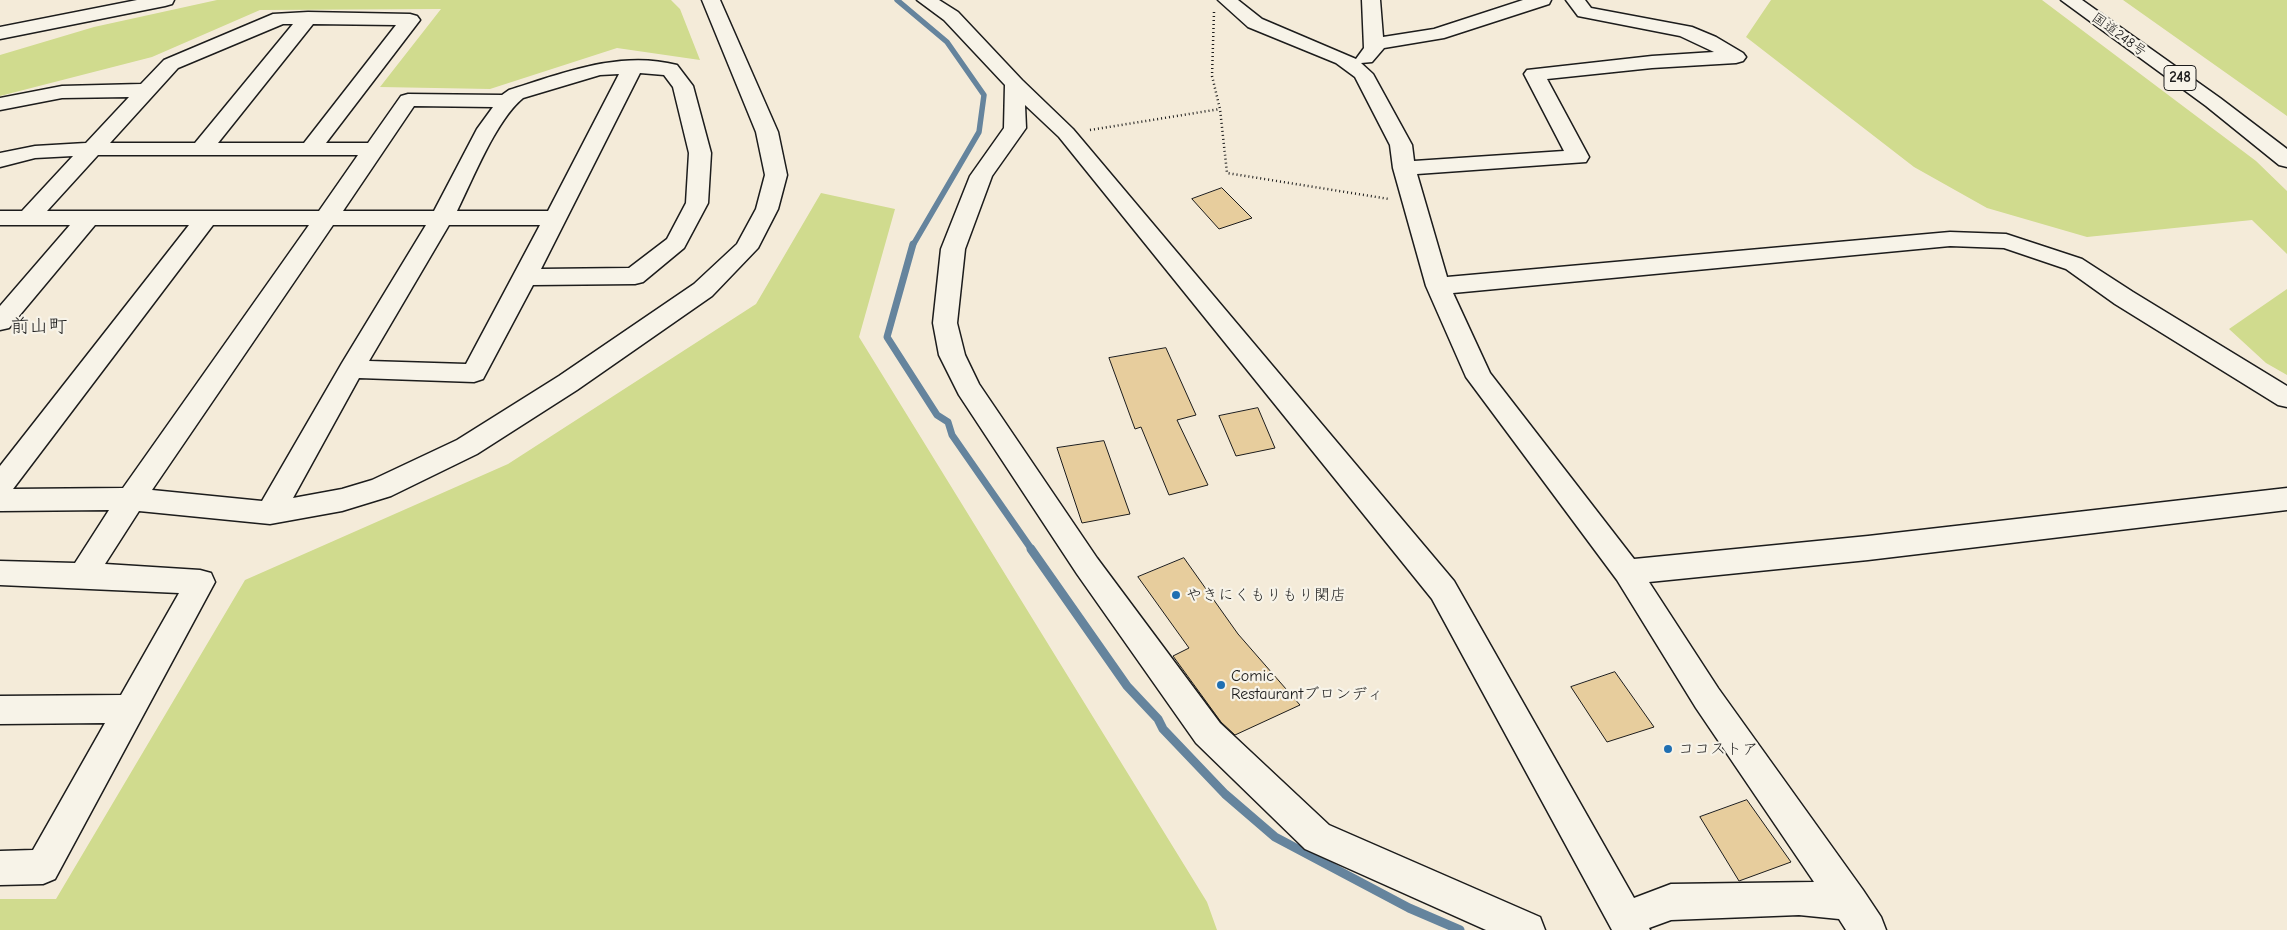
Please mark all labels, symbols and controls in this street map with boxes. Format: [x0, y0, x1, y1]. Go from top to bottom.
street label: 国道248号 [2088, 10, 2150, 60]
road number: 248 [2164, 66, 2196, 90]
district label: 前山町 [11, 316, 67, 338]
place label: やきにくもりもり関店 [1186, 585, 1346, 605]
marker: やきにくもりもり関店 [1170, 589, 1182, 601]
place label: Comic Restaurantブロンディ [1231, 666, 1383, 704]
marker: Comic Restaurantブロンディ [1215, 679, 1227, 691]
place label: ココストア [1678, 739, 1758, 759]
marker: ココストア [1662, 743, 1674, 755]

